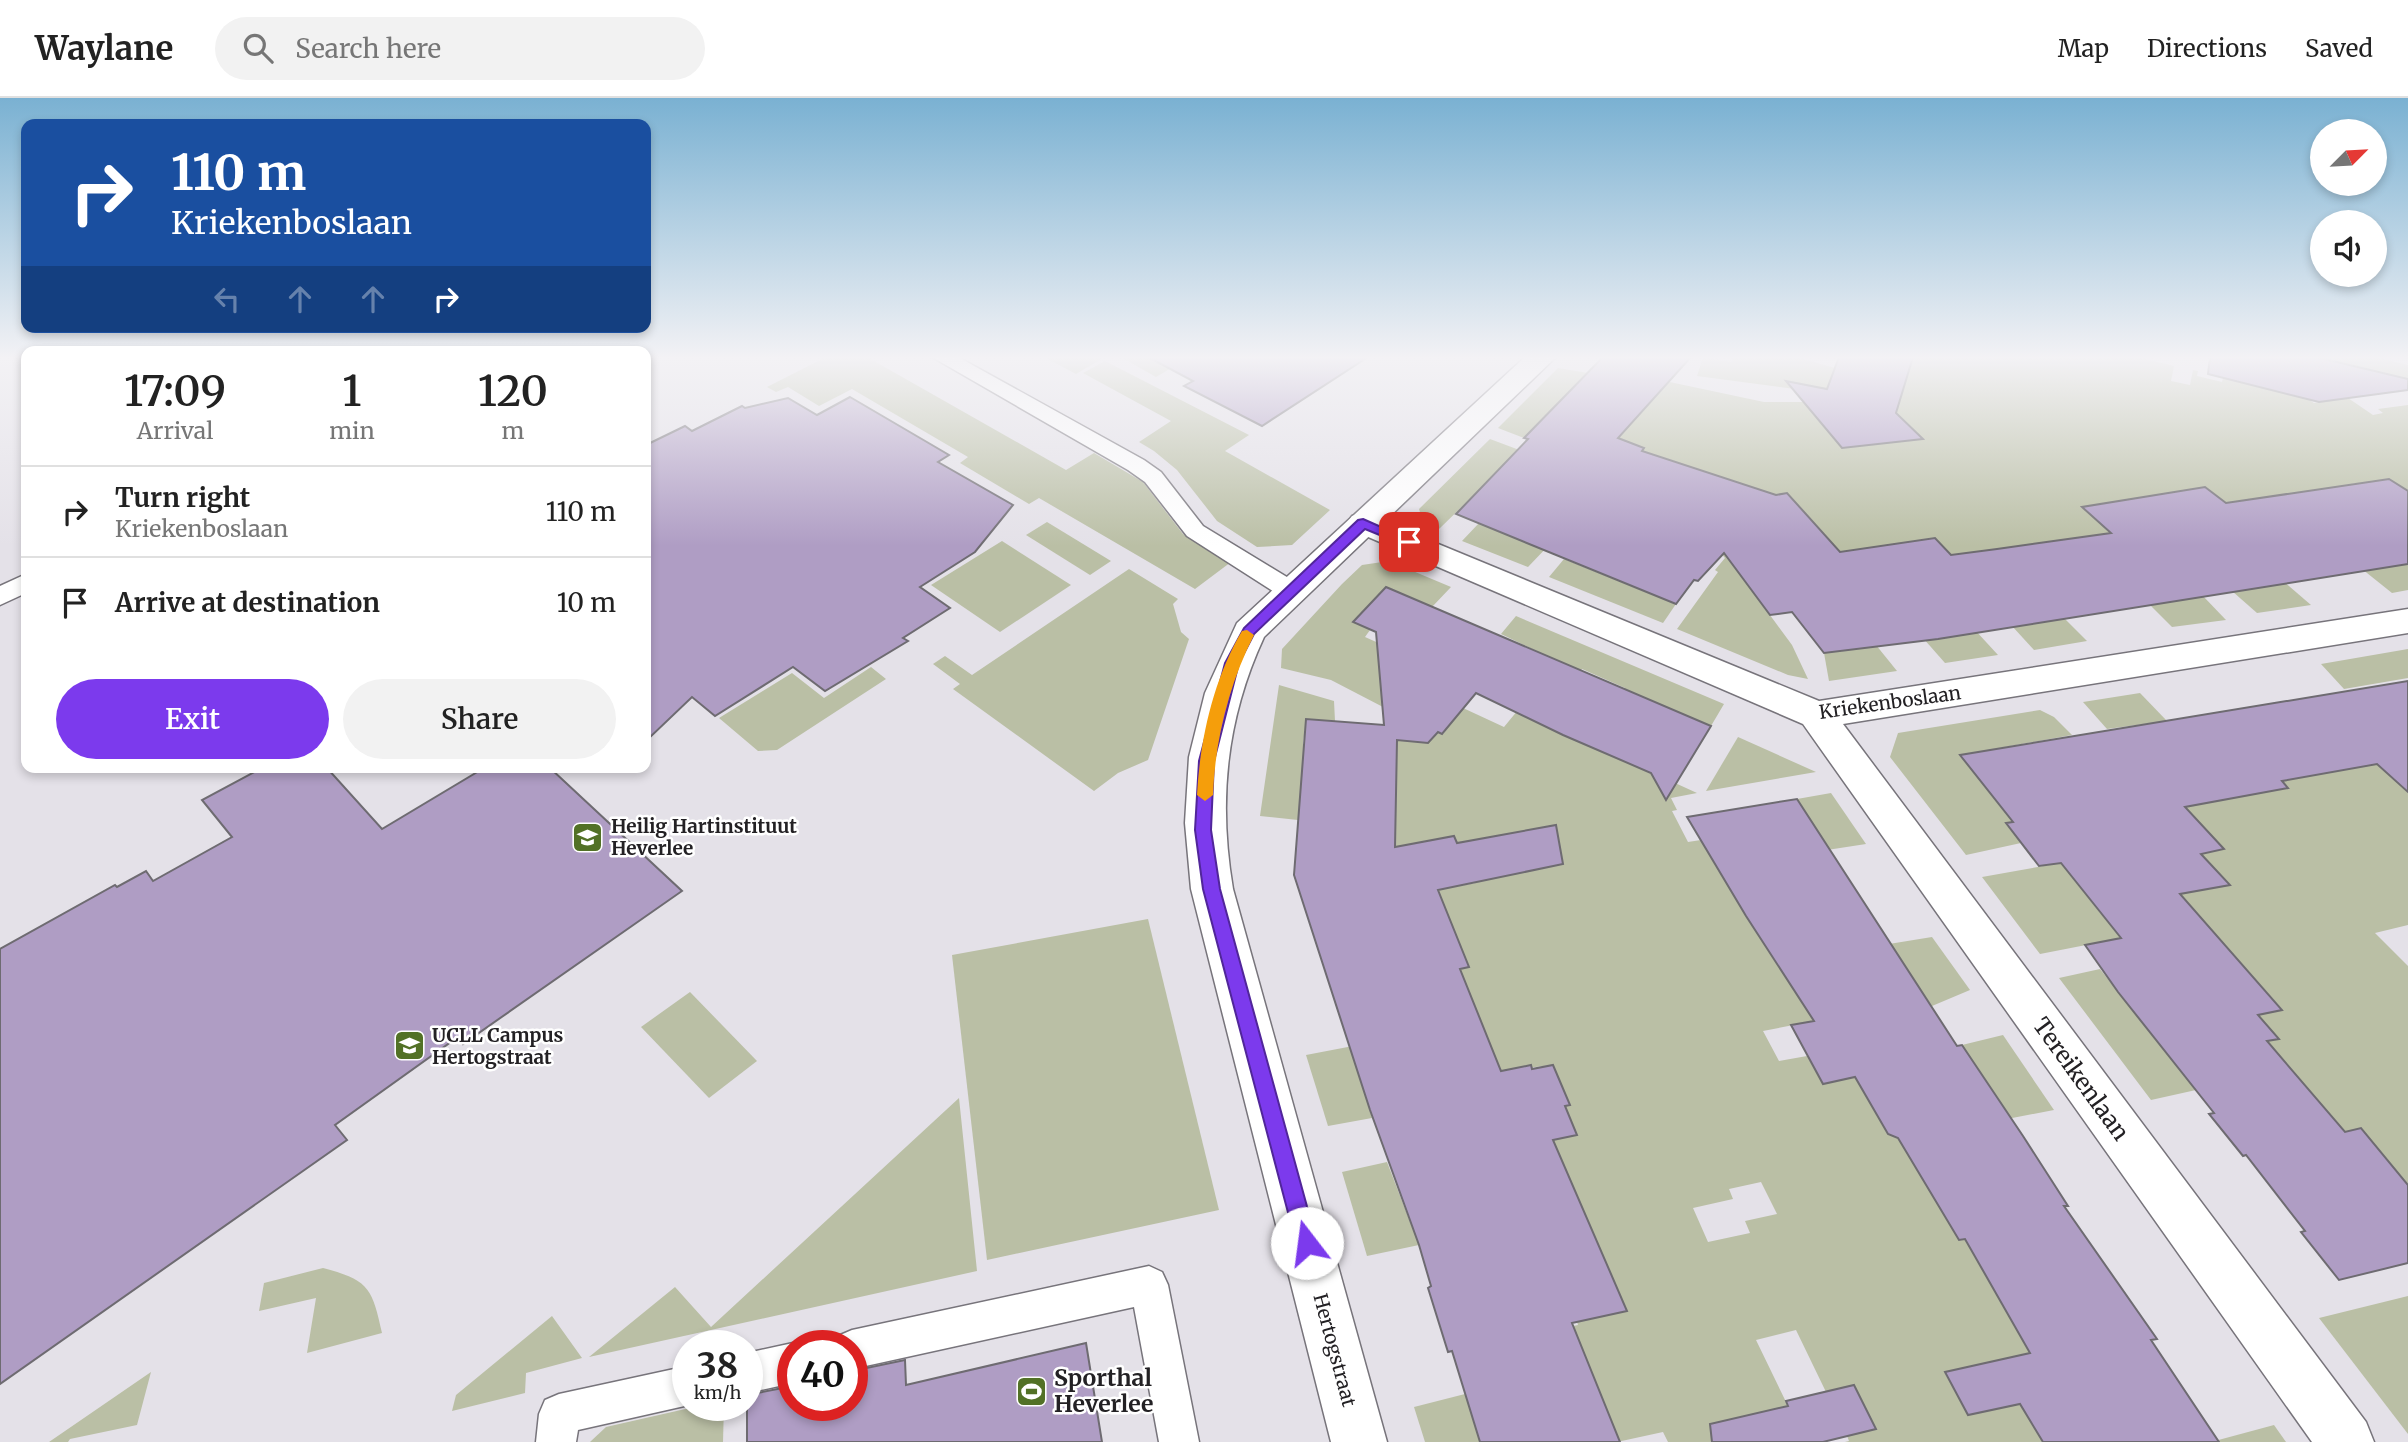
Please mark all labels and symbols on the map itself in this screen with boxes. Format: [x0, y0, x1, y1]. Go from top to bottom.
north arrow [2310, 119, 2387, 196]
pin [1379, 512, 1439, 572]
street label: Kriekenboslaan [1817, 680, 1963, 724]
place label: Heilig Hartinstituut Heverlee [611, 814, 797, 860]
school or university icon: Heilig Hartinstituut Heverlee [571, 820, 605, 854]
street label: Tereikenlaan [2027, 1012, 2136, 1146]
place label: UCLL Campus Hertogstraat [432, 1023, 564, 1069]
school or university icon: UCLL Campus Hertogstraat [392, 1029, 426, 1063]
position arrow [1270, 1206, 1344, 1280]
street label: Hertogstraat [1308, 1291, 1362, 1410]
speed limit sign: 40 [777, 1330, 868, 1421]
place label: Sporthal Heverlee [1054, 1363, 1153, 1418]
sports icon: Sporthal Heverlee [1014, 1374, 1048, 1408]

